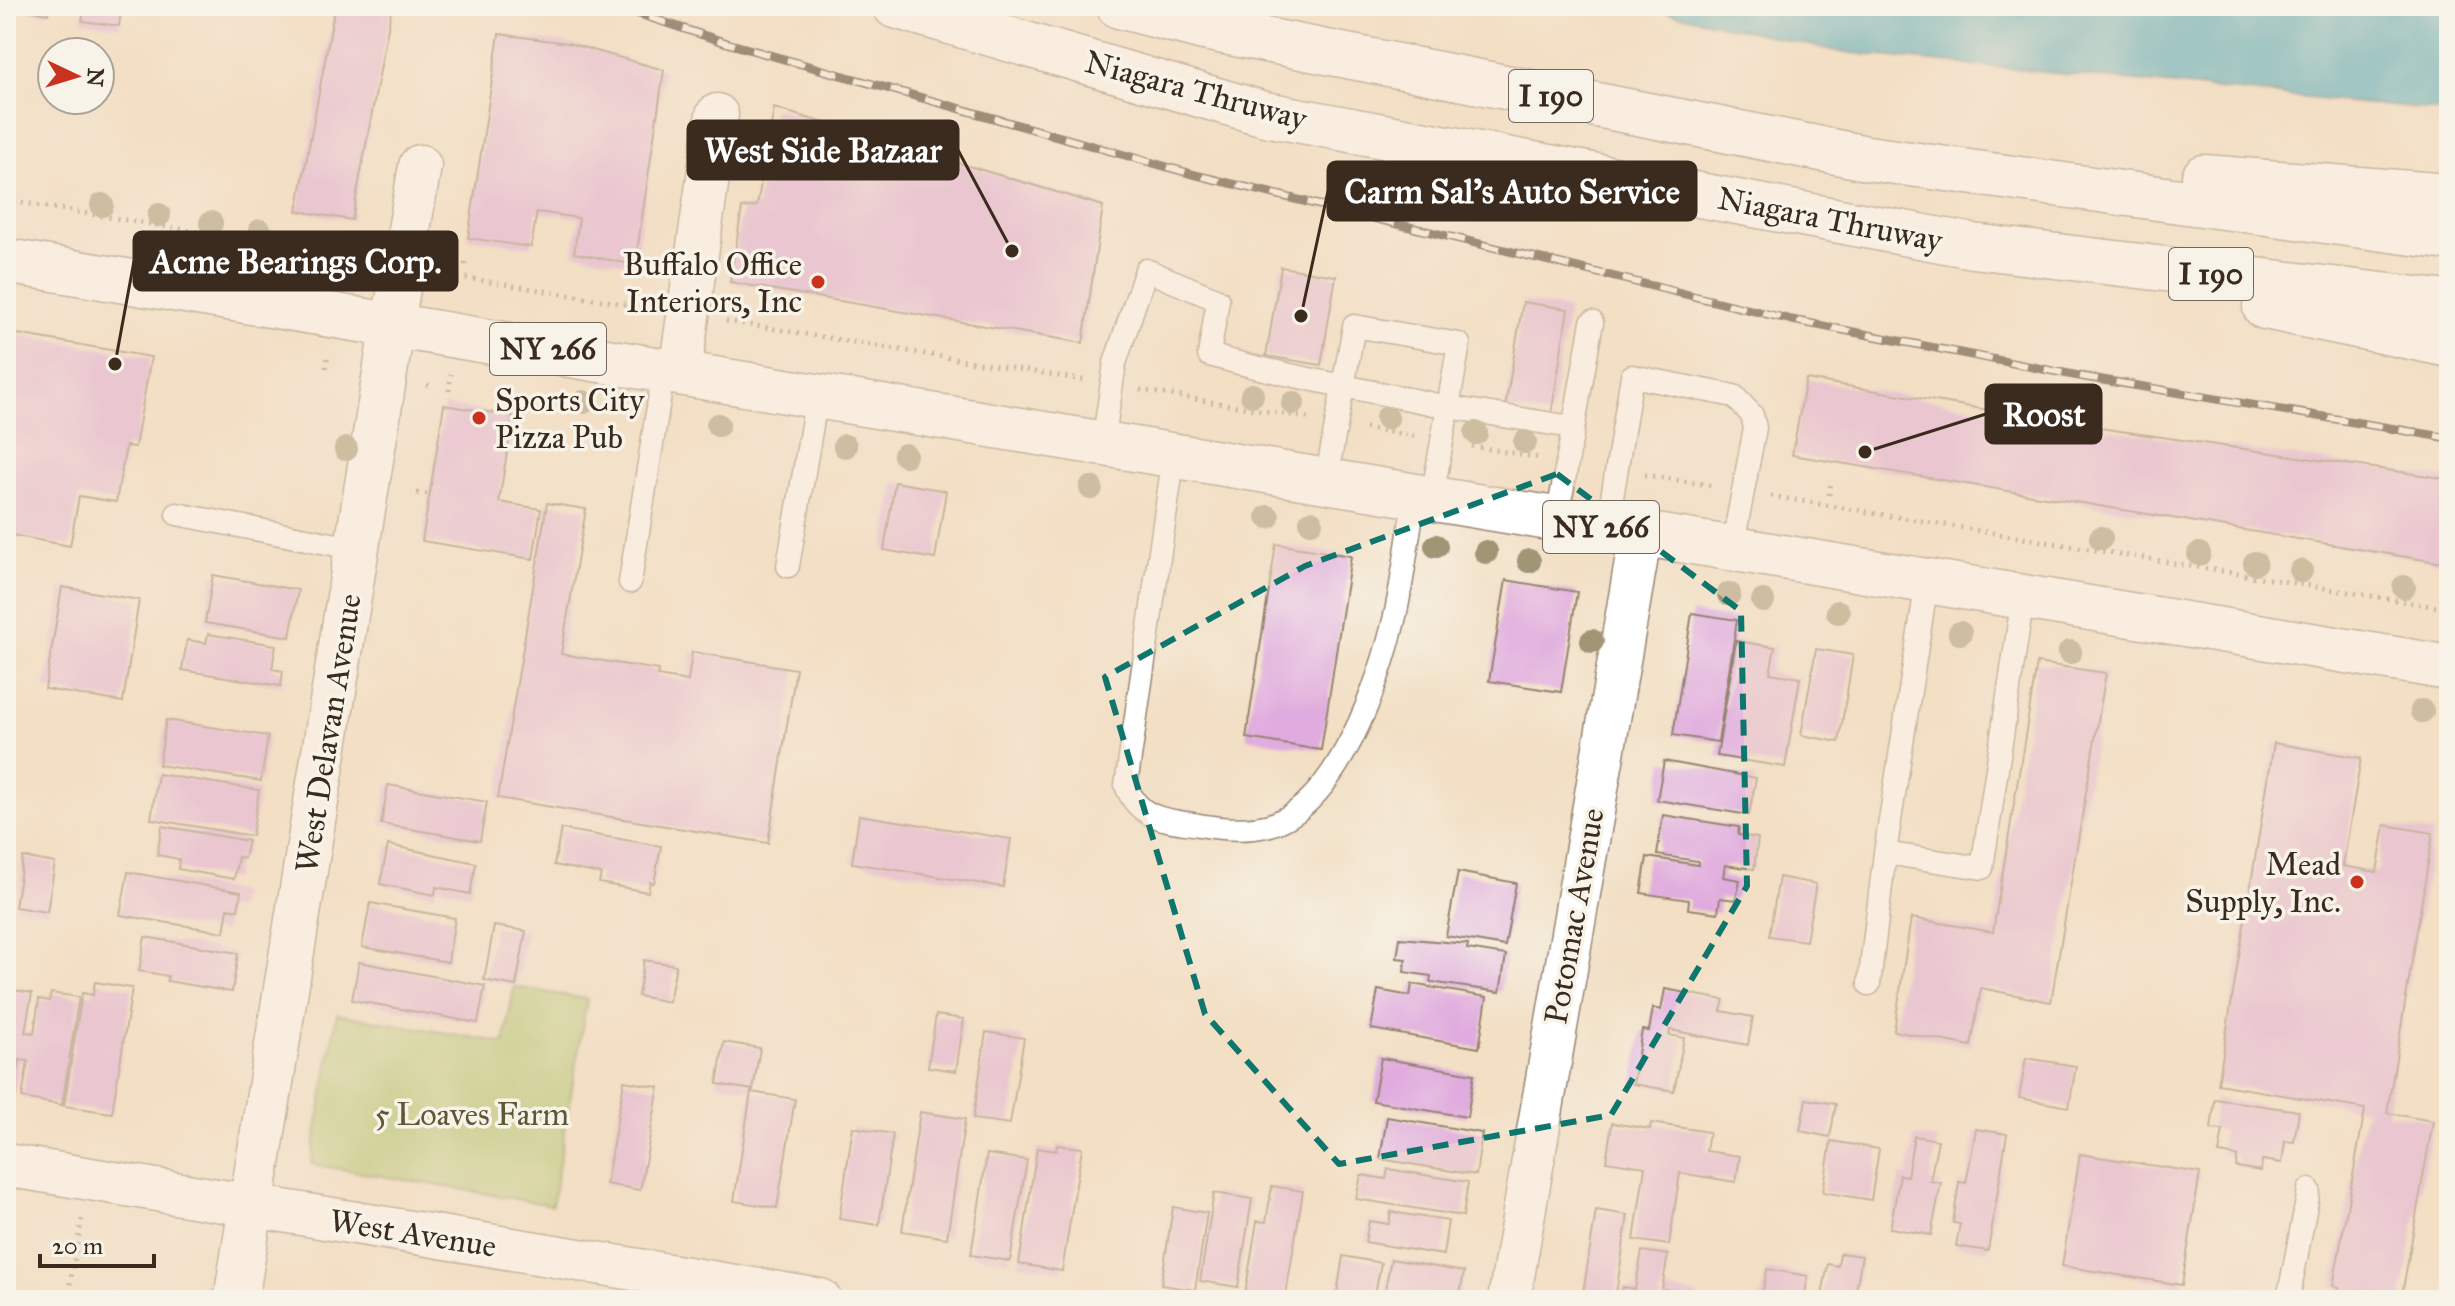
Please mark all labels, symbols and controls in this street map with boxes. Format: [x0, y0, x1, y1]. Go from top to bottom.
north arrow [36, 36, 116, 116]
street label: Niagara Thruway [1081, 42, 1312, 139]
text: N [81, 67, 110, 88]
road number: I 190 [1509, 70, 1593, 122]
callout: West Side Bazaar [688, 121, 958, 179]
text: West Side Bazaar [704, 130, 943, 171]
callout: Carm Sal's Auto Service [1328, 162, 1696, 220]
text: Carm Sal's Auto Service [1344, 171, 1680, 212]
street label: Niagara Thruway [1714, 179, 1946, 261]
callout: Acme Bearings Corp. [134, 232, 457, 290]
text: Acme Bearings Corp. [148, 241, 442, 282]
place label: Buffalo Office Interiors, Inc [623, 245, 802, 321]
road number: I 190 [2169, 248, 2253, 300]
marker: Buffalo Office Interiors, Inc [809, 273, 827, 291]
road number: NY 266 [490, 323, 606, 375]
place label: Sports City Pizza Pub [495, 381, 645, 457]
callout: Roost [1986, 385, 2101, 443]
text: Roost [2003, 394, 2086, 435]
marker: Sports City Pizza Pub [470, 409, 488, 427]
road number: NY 266 [1543, 501, 1659, 553]
street label: West Delavan Avenue [287, 591, 370, 875]
street label: Potomac Avenue [1536, 805, 1613, 1027]
place label: Mead Supply, Inc. [2185, 845, 2341, 921]
marker: Mead Supply, Inc. [2348, 873, 2366, 891]
park label: 5 Loaves Farm [375, 1095, 569, 1134]
street label: West Avenue [327, 1201, 499, 1266]
scale bar [40, 1218, 154, 1268]
text: 20 m [52, 1231, 103, 1261]

